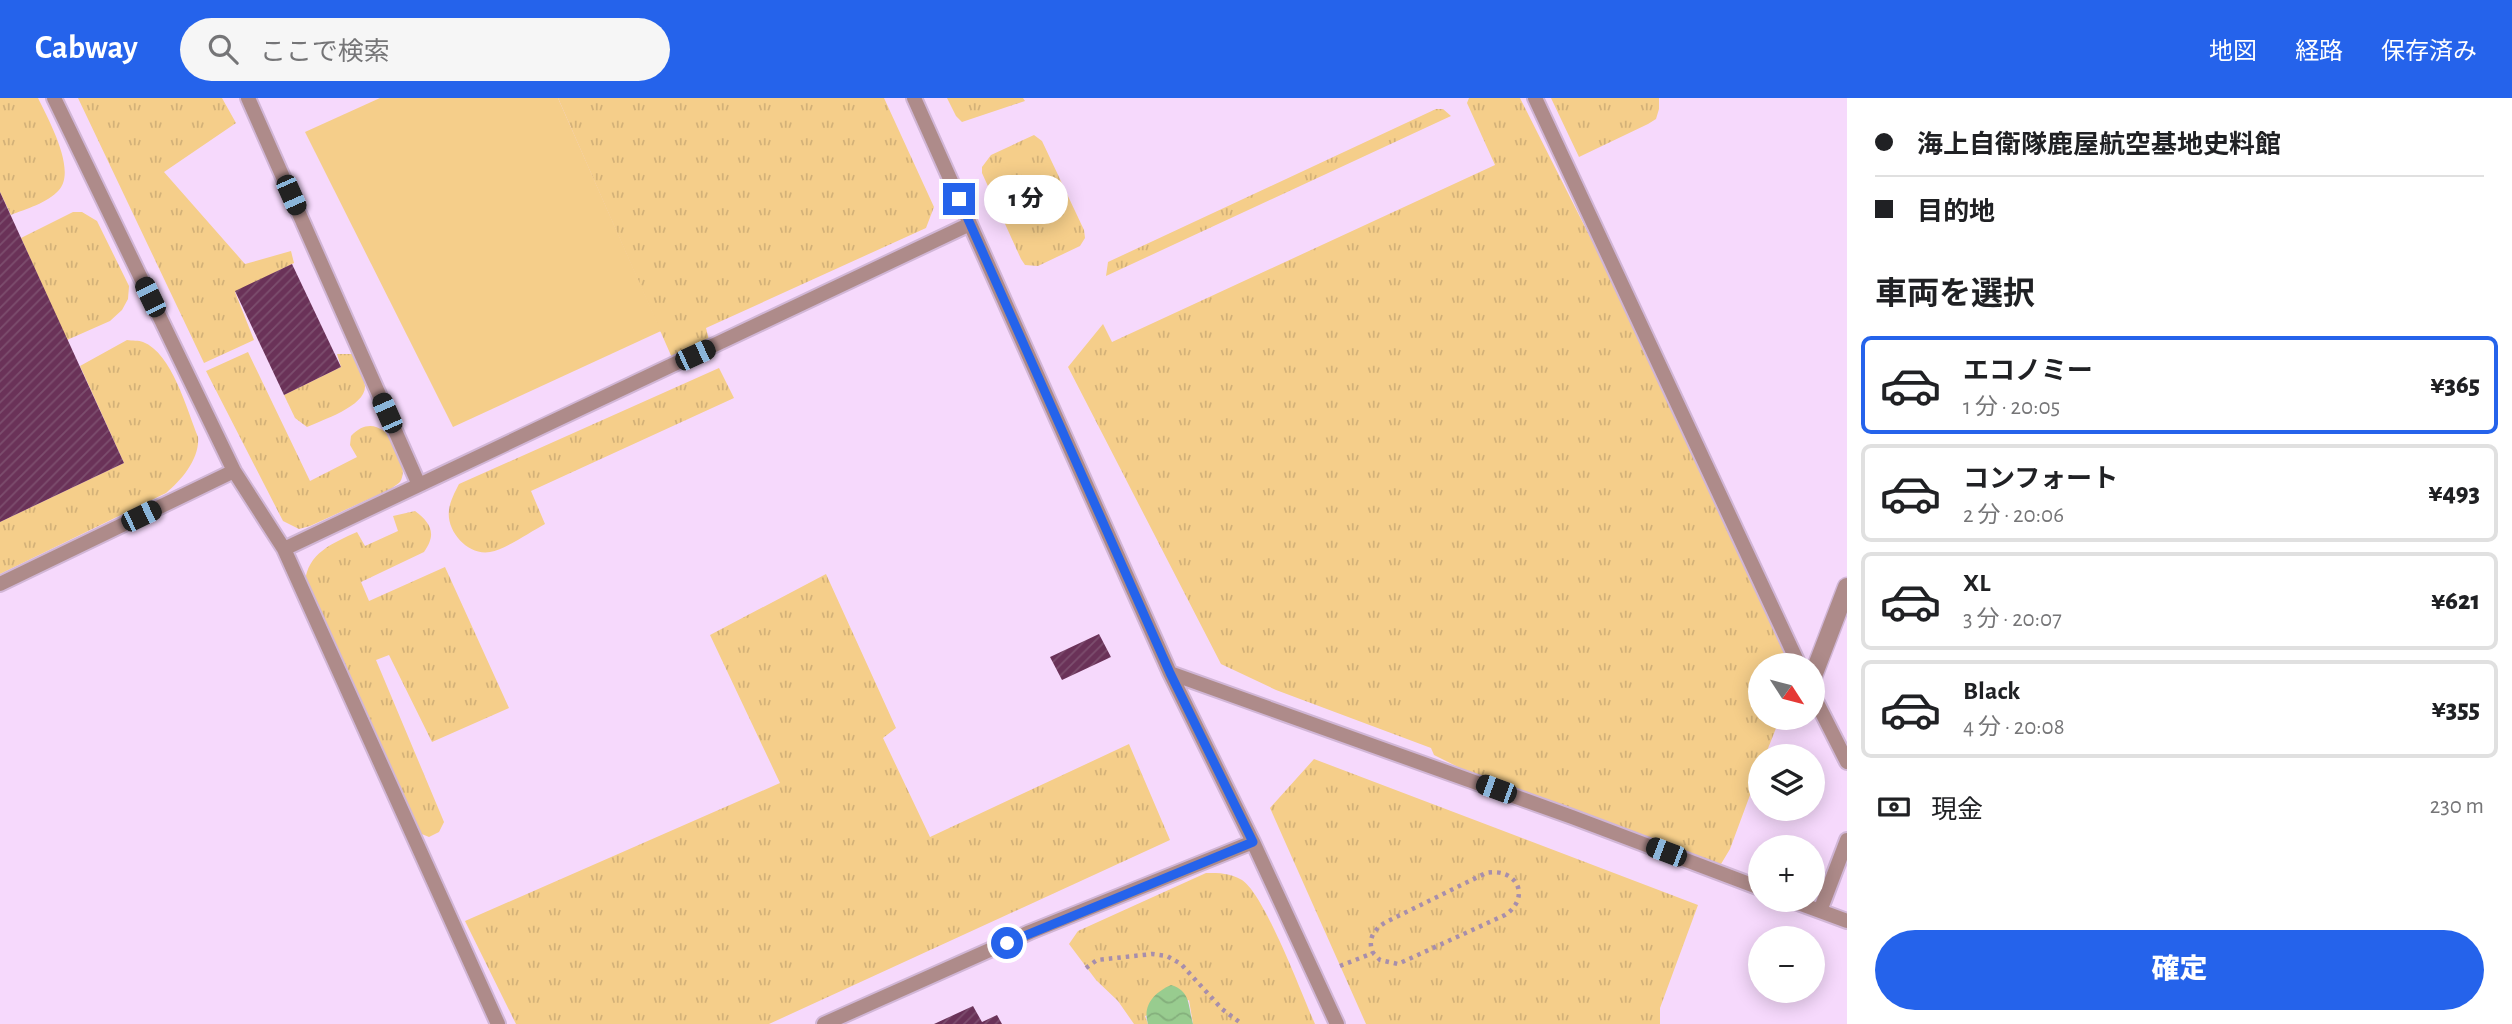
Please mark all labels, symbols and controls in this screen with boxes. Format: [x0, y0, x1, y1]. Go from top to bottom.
search box [180, 18, 670, 81]
icon: search [204, 30, 242, 68]
text: Cabway [35, 32, 138, 65]
text: ここで検索 [260, 39, 390, 65]
text: 地図 [2209, 40, 2257, 64]
text: 経路 [2295, 40, 2343, 64]
text: 保存済み [2381, 40, 2477, 64]
text: 海上自衛隊鹿屋航空基地史料館 [1917, 132, 2281, 158]
car [273, 172, 310, 218]
callout: 1 分 [984, 174, 1068, 224]
route end [943, 183, 975, 215]
text: 1 分 [1009, 188, 1043, 211]
text: 目的地 [1917, 199, 1995, 225]
car [132, 274, 169, 320]
text: 車両を選択 [1875, 278, 2035, 310]
car [672, 337, 719, 373]
icon: car [1879, 354, 1942, 417]
text: エコノミー [1963, 358, 2093, 384]
text: ¥365 [2430, 372, 2480, 398]
car [369, 390, 406, 436]
text: 1 分 · 20:05 [1963, 396, 2060, 419]
icon: car [1879, 462, 1942, 525]
text: コンフォート [1963, 466, 2118, 492]
text: ¥493 [2428, 480, 2480, 506]
car [118, 497, 165, 535]
text: 2 分 · 20:06 [1963, 504, 2064, 527]
icon: car [1879, 570, 1942, 633]
text: XL [1963, 570, 1990, 596]
text: ¥621 [2431, 588, 2480, 614]
text: 3 分 · 20:07 [1963, 608, 2062, 631]
north arrow [1748, 653, 1825, 730]
map controls [1748, 653, 1825, 1003]
icon: car [1879, 678, 1942, 741]
text: Black [1963, 678, 2020, 704]
text: ¥355 [2432, 696, 2480, 722]
text: 4 分 · 20:08 [1963, 716, 2065, 739]
button: layers [1748, 744, 1825, 821]
car [1473, 772, 1520, 806]
icon: cash [1875, 788, 1913, 826]
text: 230 m [2430, 795, 2484, 818]
text: 現金 [1931, 797, 1983, 823]
car [1643, 835, 1690, 869]
button: + [1748, 835, 1825, 912]
button: − [1748, 926, 1825, 1003]
route start [991, 927, 1023, 959]
button: 確定 [1875, 930, 2484, 1010]

